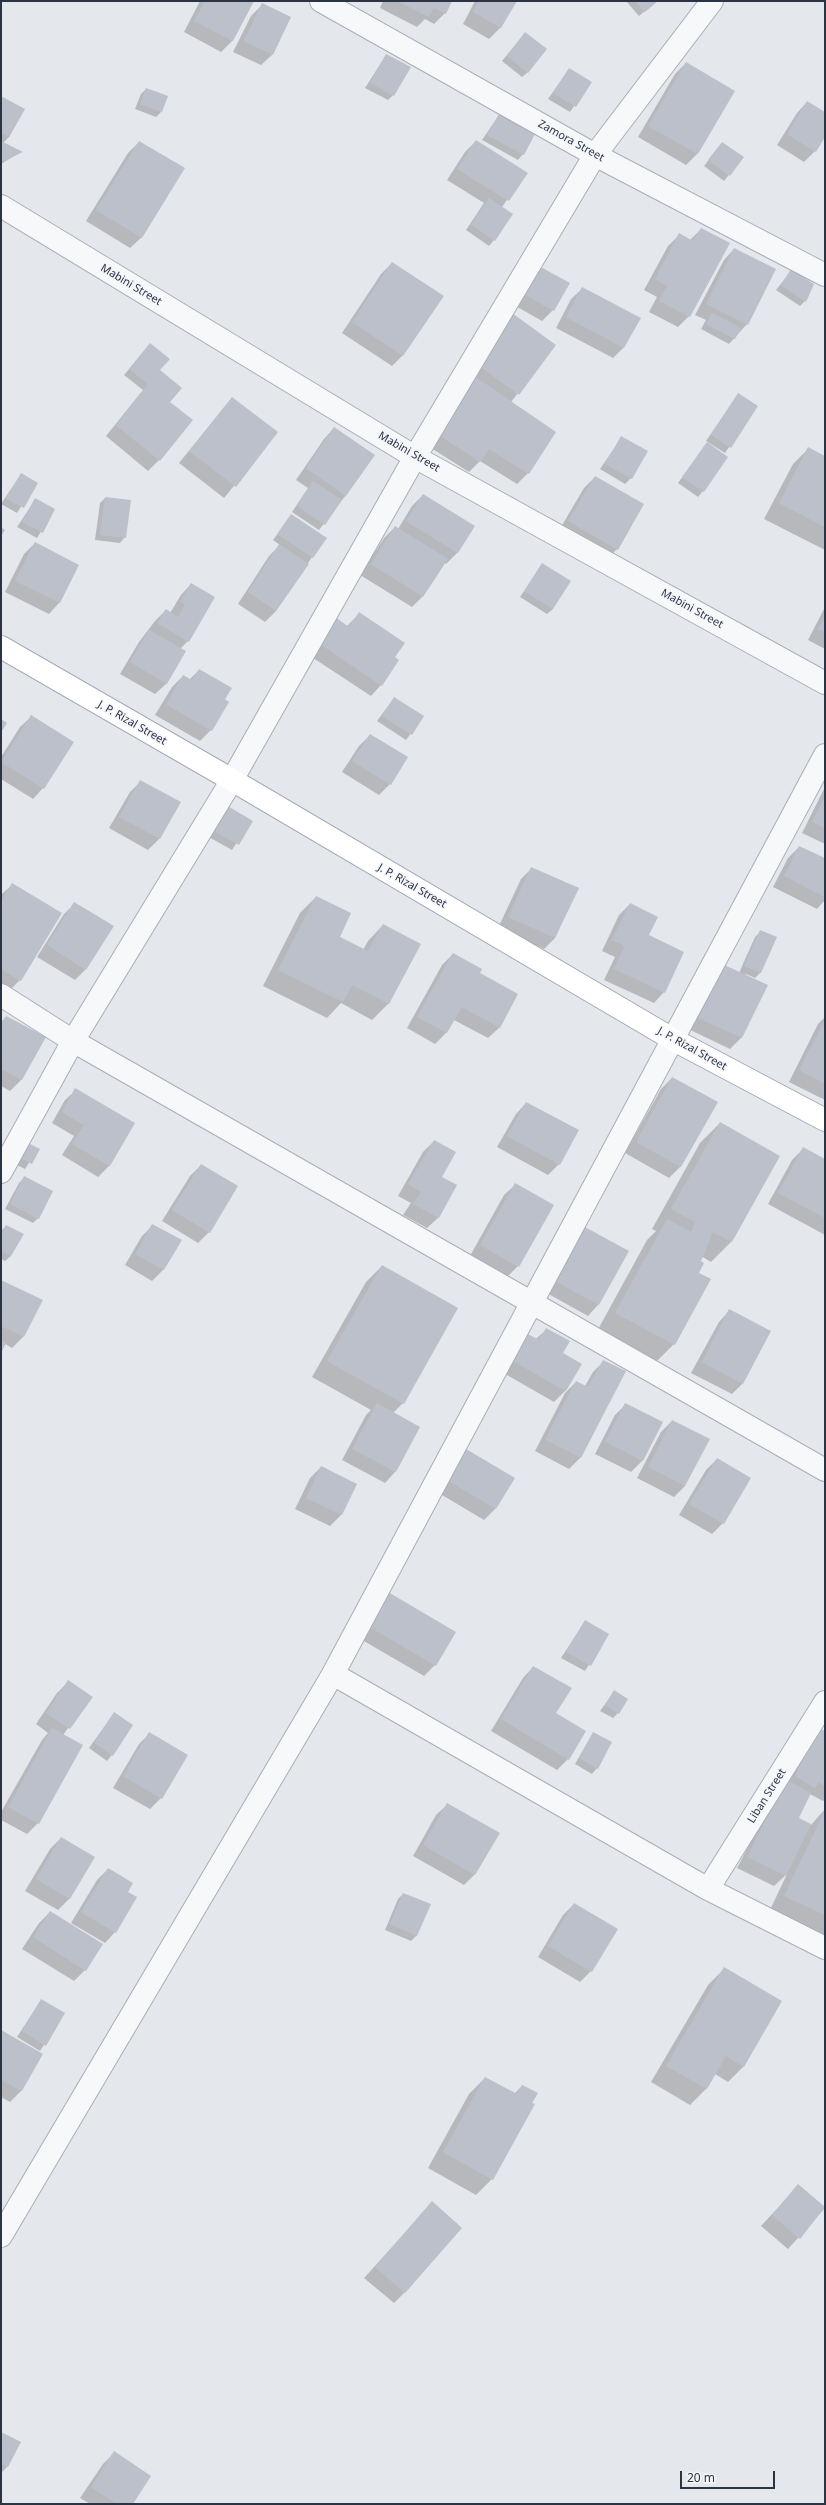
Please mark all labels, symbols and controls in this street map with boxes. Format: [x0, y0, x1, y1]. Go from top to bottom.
street label: Zamora Street [536, 117, 606, 165]
street label: Mabini Street [98, 262, 164, 308]
street label: Mabini Street [376, 429, 442, 475]
street label: Mabini Street [659, 587, 725, 631]
street label: J. P. Rizal Street [95, 698, 169, 748]
street label: J. P. Rizal Street [375, 861, 449, 911]
street label: J. P. Rizal Street [655, 1024, 729, 1074]
street label: Liban Street [745, 1766, 789, 1826]
scale bar [682, 2463, 777, 2489]
text: 20 m [687, 2469, 715, 2486]

